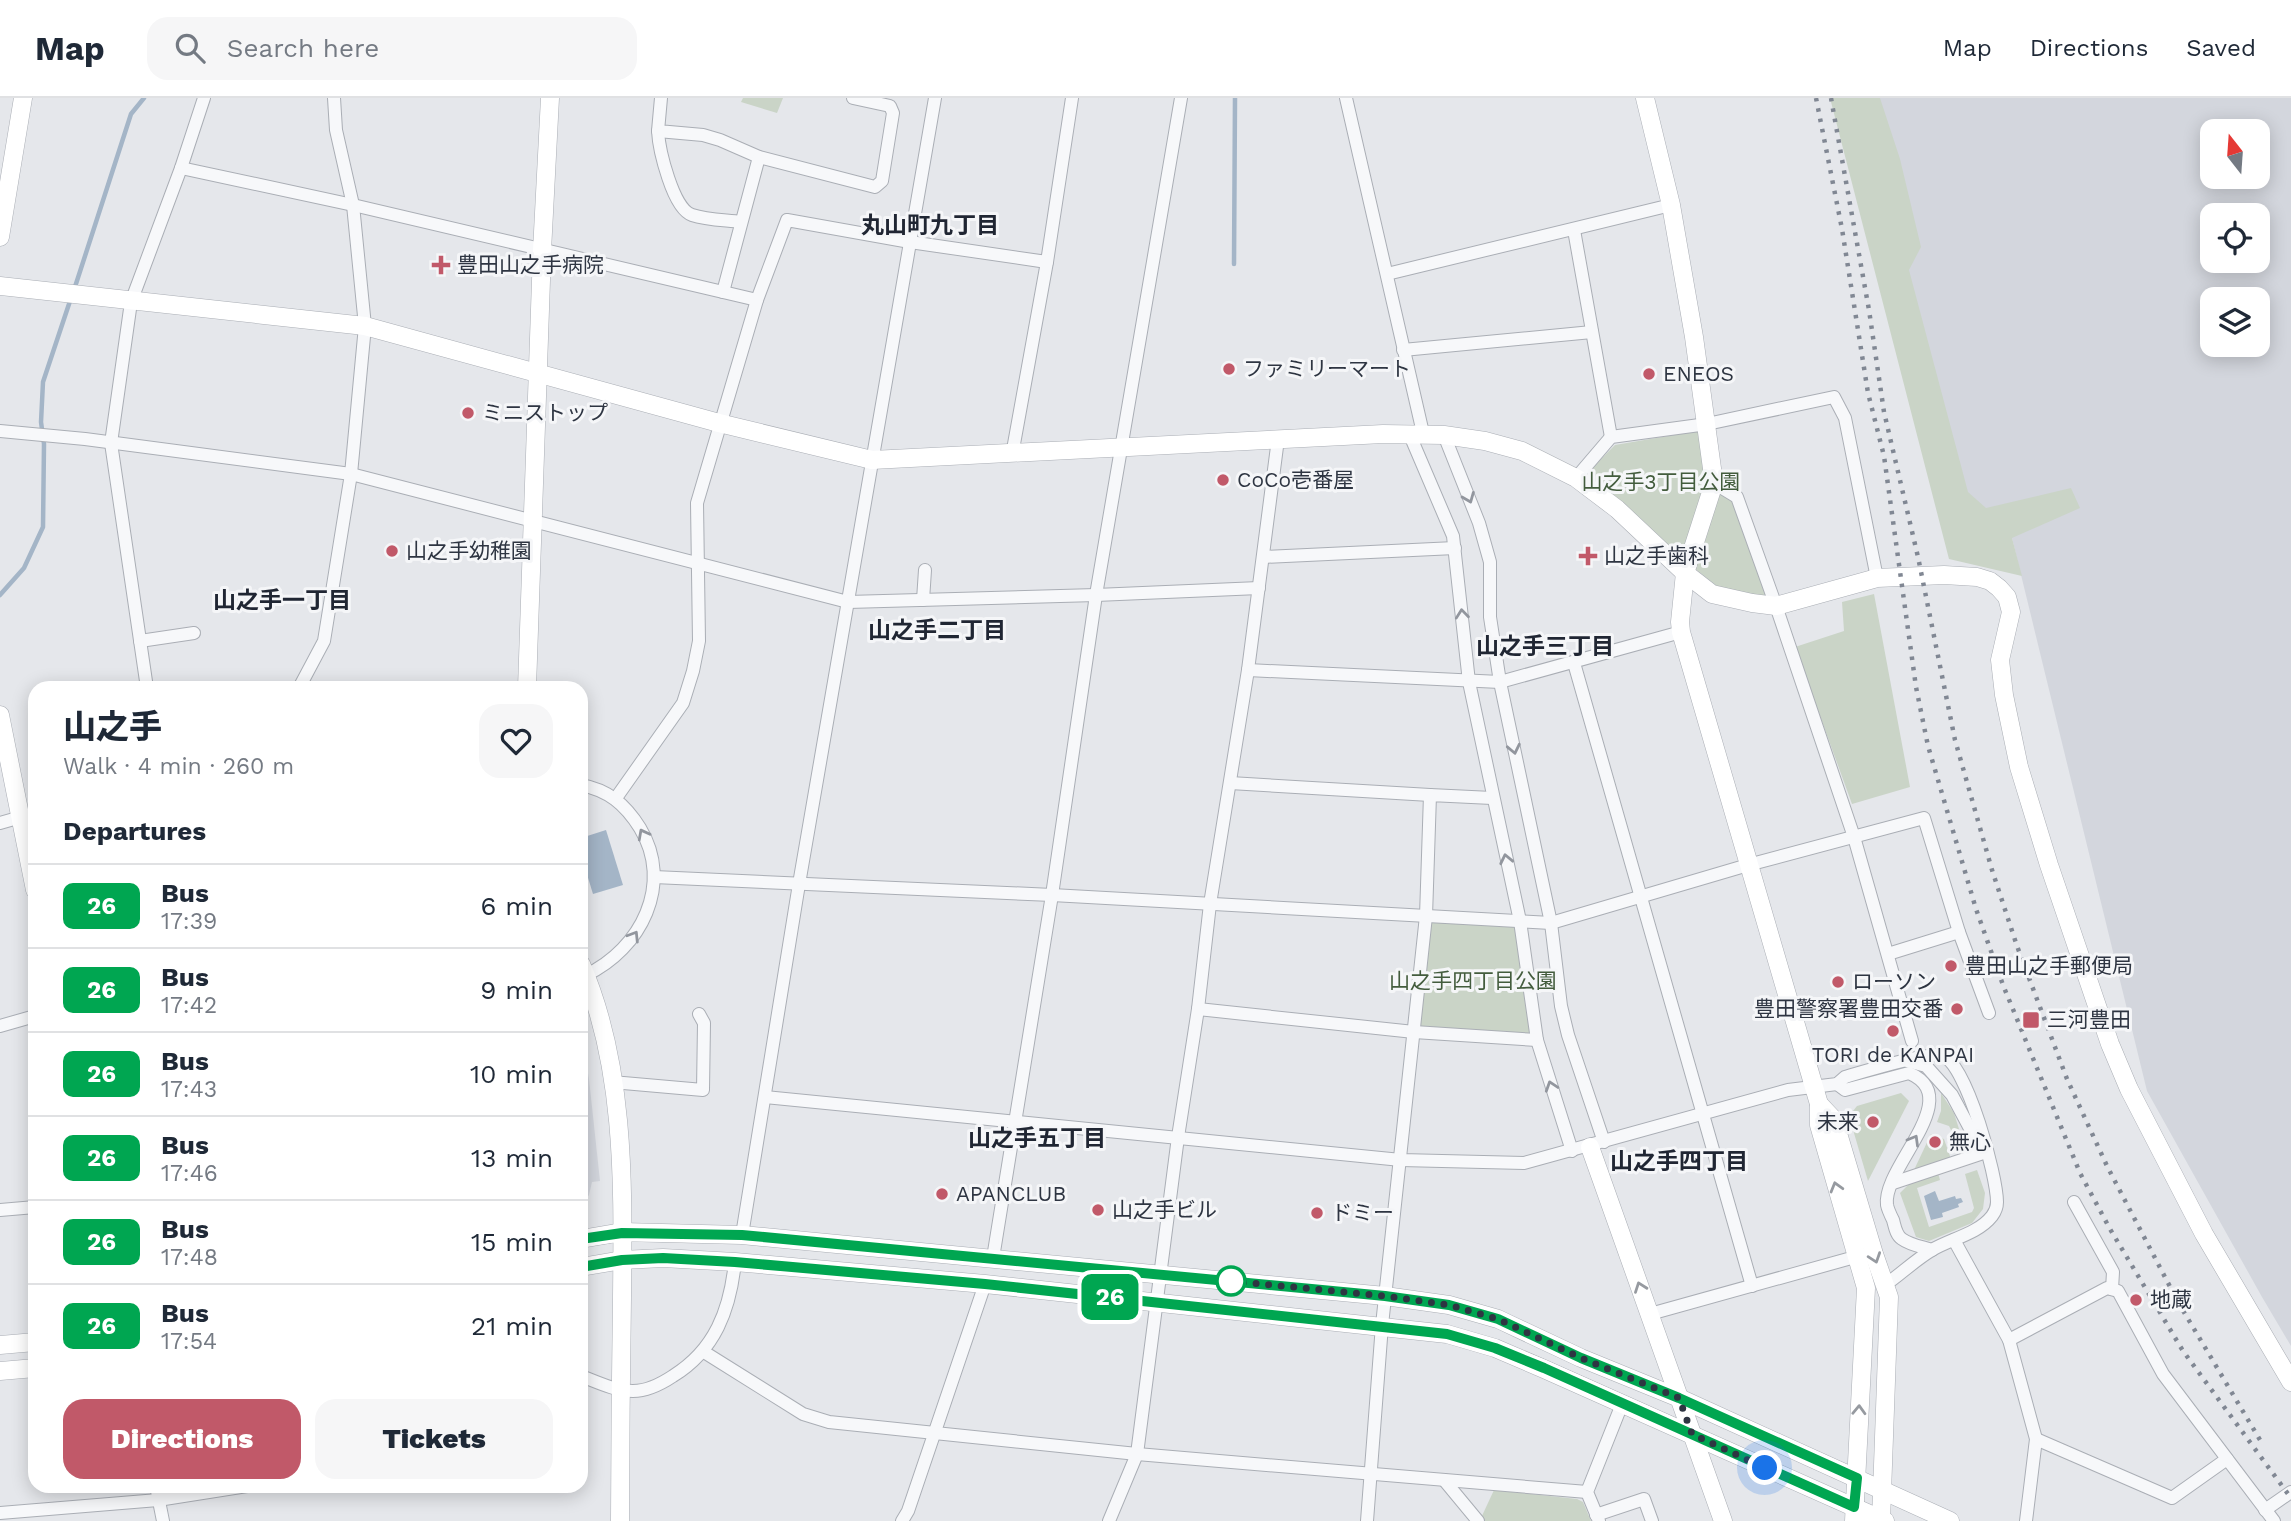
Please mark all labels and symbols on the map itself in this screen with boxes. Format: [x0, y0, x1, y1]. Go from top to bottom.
north arrow [2200, 119, 2270, 189]
district label: 丸山町九丁目 [861, 212, 999, 239]
place label: 豊田山之手病院 [457, 252, 604, 277]
marker: 豊田山之手病院 [431, 255, 451, 275]
place label: ファミリーマート [1243, 356, 1411, 381]
marker: ファミリーマート [1221, 361, 1237, 377]
place label: ENEOS [1663, 361, 1734, 386]
marker: ENEOS [1641, 366, 1657, 382]
place label: ミニストップ [482, 400, 608, 425]
marker: ミニストップ [460, 405, 476, 421]
place label: CoCo壱番屋 [1237, 467, 1354, 492]
park label: 山之手3丁目公園 [1581, 469, 1741, 494]
marker: CoCo壱番屋 [1215, 472, 1231, 488]
one-way arrow [1461, 492, 1475, 504]
place label: 山之手幼稚園 [406, 538, 532, 563]
marker: 山之手幼稚園 [384, 543, 400, 559]
place label: 山之手歯科 [1604, 543, 1709, 568]
marker: 山之手歯科 [1578, 546, 1598, 566]
district label: 山之手一丁目 [213, 587, 351, 614]
one-way arrow [1455, 609, 1470, 620]
district label: 山之手二丁目 [868, 617, 1006, 644]
district label: 山之手三丁目 [1476, 633, 1614, 660]
one-way arrow [1506, 743, 1521, 755]
one-way arrow [638, 829, 651, 841]
one-way arrow [1500, 853, 1514, 865]
one-way arrow [625, 931, 638, 944]
place label: 豊田山之手郵便局 [1965, 953, 2133, 978]
marker: 豊田山之手郵便局 [1943, 958, 1959, 974]
park label: 山之手四丁目公園 [1389, 968, 1557, 993]
place label: ローソン [1852, 969, 1936, 994]
marker: ローソン [1830, 974, 1846, 990]
place label: 豊田警察署豊田交番 [1754, 996, 1943, 1021]
marker: 豊田警察署豊田交番 [1949, 1001, 1965, 1017]
place label: 三河豊田 [2047, 1007, 2131, 1032]
marker: 三河豊田 [2021, 1010, 2041, 1030]
marker: TORI de KANPAI [1885, 1023, 1901, 1039]
place label: TORI de KANPAI [1812, 1042, 1974, 1067]
one-way arrow [1545, 1080, 1560, 1092]
place label: 未来 [1817, 1109, 1859, 1134]
marker: 未来 [1865, 1114, 1881, 1130]
district label: 山之手五丁目 [968, 1125, 1106, 1152]
place label: 無心 [1949, 1129, 1991, 1154]
one-way arrow [1906, 1134, 1919, 1147]
marker: 無心 [1927, 1134, 1943, 1150]
district label: 山之手四丁目 [1610, 1148, 1748, 1175]
place label: APANCLUB [956, 1181, 1066, 1206]
one-way arrow [1830, 1181, 1844, 1193]
marker: APANCLUB [934, 1186, 950, 1202]
place label: 山之手ビル [1112, 1197, 1217, 1222]
place label: ドミー [1331, 1200, 1394, 1225]
marker: 山之手ビル [1090, 1202, 1106, 1218]
marker: ドミー [1309, 1205, 1325, 1221]
one-way arrow [1867, 1251, 1881, 1264]
unlabelled marker [1216, 1266, 1246, 1296]
line badge: 26 [1078, 1274, 1142, 1320]
one-way arrow [1635, 1282, 1649, 1294]
place label: 地蔵 [2150, 1287, 2192, 1312]
marker: 地蔵 [2128, 1292, 2144, 1308]
one-way arrow [1851, 1404, 1867, 1415]
your location [1747, 1450, 1782, 1485]

